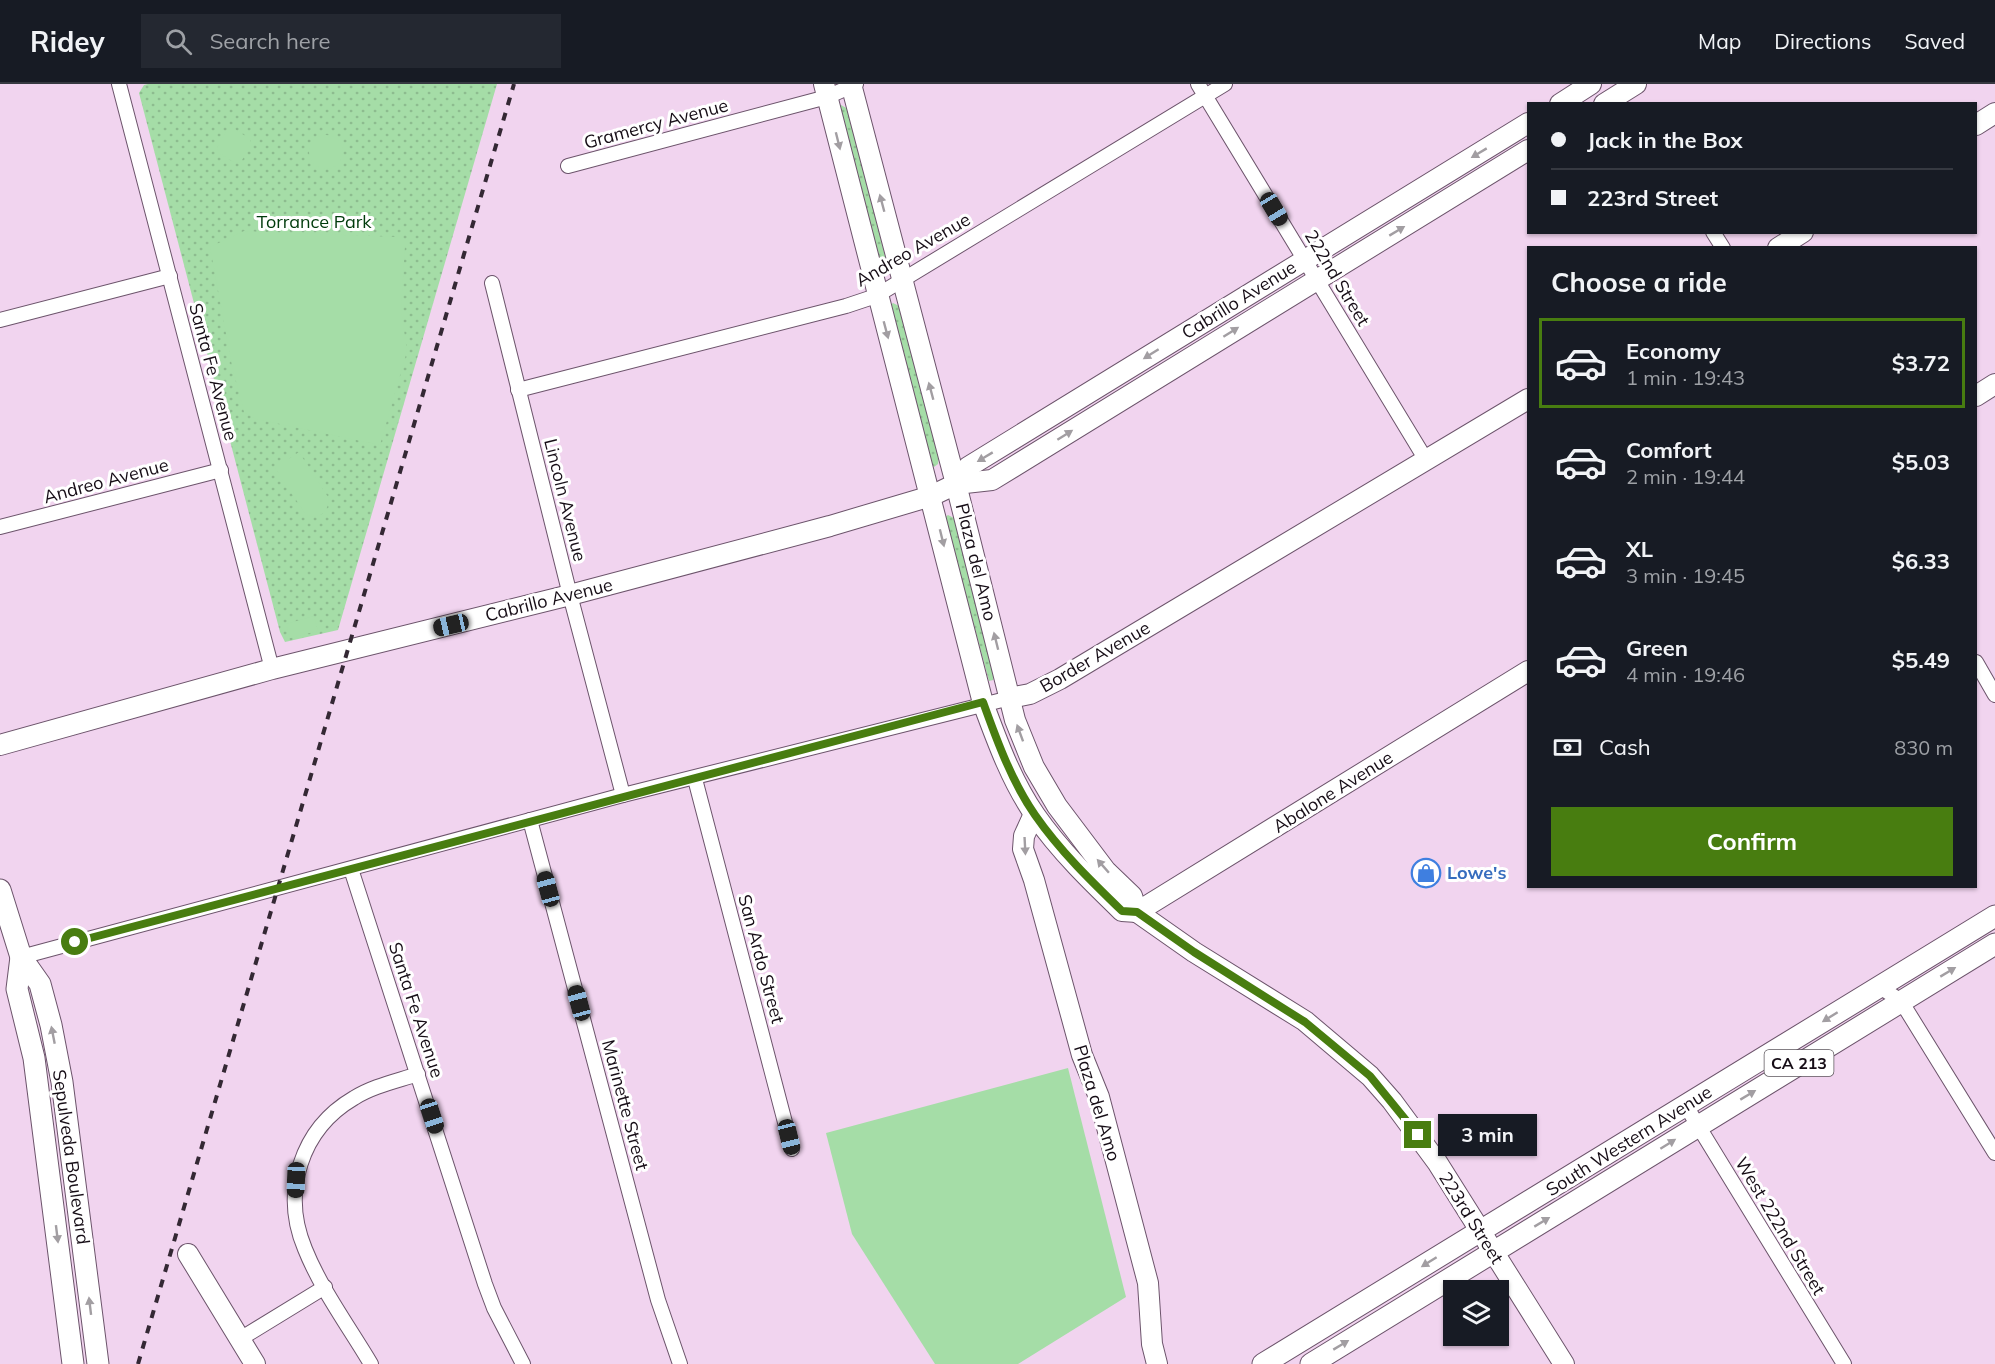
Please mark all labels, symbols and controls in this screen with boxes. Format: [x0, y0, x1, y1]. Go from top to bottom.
search box [141, 14, 561, 68]
text: Ridey [30, 24, 105, 59]
icon: search [162, 25, 195, 58]
text: Search here [210, 27, 331, 55]
text: Map [1698, 28, 1741, 54]
text: Directions [1774, 28, 1871, 54]
text: Saved [1904, 28, 1965, 54]
street label: Gramercy Avenue [581, 93, 730, 154]
text: Jack in the Box [1587, 126, 1743, 154]
one-way arrow [834, 132, 844, 150]
one-way arrow [1471, 148, 1487, 159]
text: 223rd Street [1587, 184, 1718, 212]
car [1257, 189, 1291, 229]
one-way arrow [877, 194, 886, 212]
street label: Andreo Avenue [851, 207, 974, 292]
park label: Torrance Park [256, 210, 372, 233]
street label: 222nd Street [1300, 225, 1375, 330]
one-way arrow [1389, 225, 1405, 236]
street label: Cabrillo Avenue [1177, 255, 1300, 344]
text: Choose a ride [1551, 265, 1727, 299]
street label: Santa Fe Avenue [184, 301, 243, 443]
one-way arrow [881, 321, 891, 339]
one-way arrow [1223, 327, 1239, 338]
icon: car [1554, 336, 1608, 390]
text: Economy [1626, 337, 1721, 365]
one-way arrow [1143, 349, 1159, 360]
text: $3.72 [1892, 349, 1950, 377]
text: 1 min · 19:43 [1626, 365, 1745, 390]
one-way arrow [926, 382, 936, 400]
one-way arrow [1057, 430, 1073, 441]
icon: car [1554, 435, 1608, 489]
street label: Lincoln Avenue [539, 436, 592, 564]
text: Comfort [1626, 436, 1712, 464]
text: $5.03 [1892, 448, 1950, 476]
one-way arrow [977, 451, 993, 462]
street label: Andreo Avenue [41, 453, 171, 508]
text: 2 min · 19:44 [1626, 464, 1745, 489]
street label: Plaza del Amo [951, 501, 1002, 623]
one-way arrow [937, 529, 947, 548]
icon: car [1554, 534, 1608, 588]
text: XL [1626, 535, 1653, 563]
text: $6.33 [1892, 547, 1950, 575]
text: 3 min · 19:45 [1626, 563, 1745, 588]
street label: Cabrillo Avenue [483, 573, 615, 626]
car [431, 612, 471, 638]
street label: Border Avenue [1036, 616, 1154, 697]
one-way arrow [990, 632, 1000, 650]
icon: car [1554, 633, 1608, 687]
text: Green [1626, 634, 1688, 662]
text: $5.49 [1892, 646, 1950, 674]
text: 4 min · 19:46 [1626, 662, 1745, 687]
one-way arrow [1014, 724, 1024, 742]
icon: cash [1551, 731, 1584, 764]
text: Cash [1599, 733, 1651, 761]
text: 830 m [1894, 735, 1953, 760]
street label: Abalone Avenue [1268, 745, 1397, 838]
button: Confirm [1551, 807, 1953, 876]
one-way arrow [1020, 837, 1030, 856]
shop icon: Lowe's [1410, 857, 1442, 889]
one-way arrow [1097, 859, 1110, 874]
place label: Lowe's [1447, 861, 1506, 884]
car [535, 869, 561, 909]
street label: San Ardo Street [733, 892, 790, 1026]
route start [61, 928, 88, 955]
street label: Santa Fe Avenue [384, 939, 449, 1081]
one-way arrow [1940, 967, 1956, 978]
car [566, 983, 592, 1023]
one-way arrow [1822, 1012, 1838, 1023]
one-way arrow [48, 1025, 57, 1044]
street label: Marinette Street [597, 1037, 654, 1173]
street label: Plaza del Amo [1069, 1042, 1126, 1164]
road number: CA 213 [1764, 1050, 1834, 1076]
street label: Sepulveda Boulevard [48, 1068, 95, 1246]
street label: South Western Avenue [1541, 1080, 1716, 1201]
one-way arrow [1739, 1089, 1756, 1100]
car [418, 1096, 446, 1136]
callout: 3 min [1439, 1114, 1538, 1156]
car [776, 1117, 802, 1157]
route end [1404, 1121, 1431, 1148]
text: 3 min [1461, 1122, 1514, 1147]
one-way arrow [1660, 1139, 1676, 1150]
street label: West 222nd Street [1730, 1153, 1831, 1299]
car [286, 1162, 306, 1198]
street label: 223rd Street [1434, 1168, 1509, 1268]
one-way arrow [1534, 1217, 1550, 1228]
one-way arrow [52, 1225, 62, 1244]
one-way arrow [1421, 1257, 1437, 1268]
map controls [1443, 1280, 1509, 1346]
button: layers [1443, 1280, 1509, 1346]
one-way arrow [86, 1296, 95, 1315]
one-way arrow [1333, 1340, 1349, 1351]

